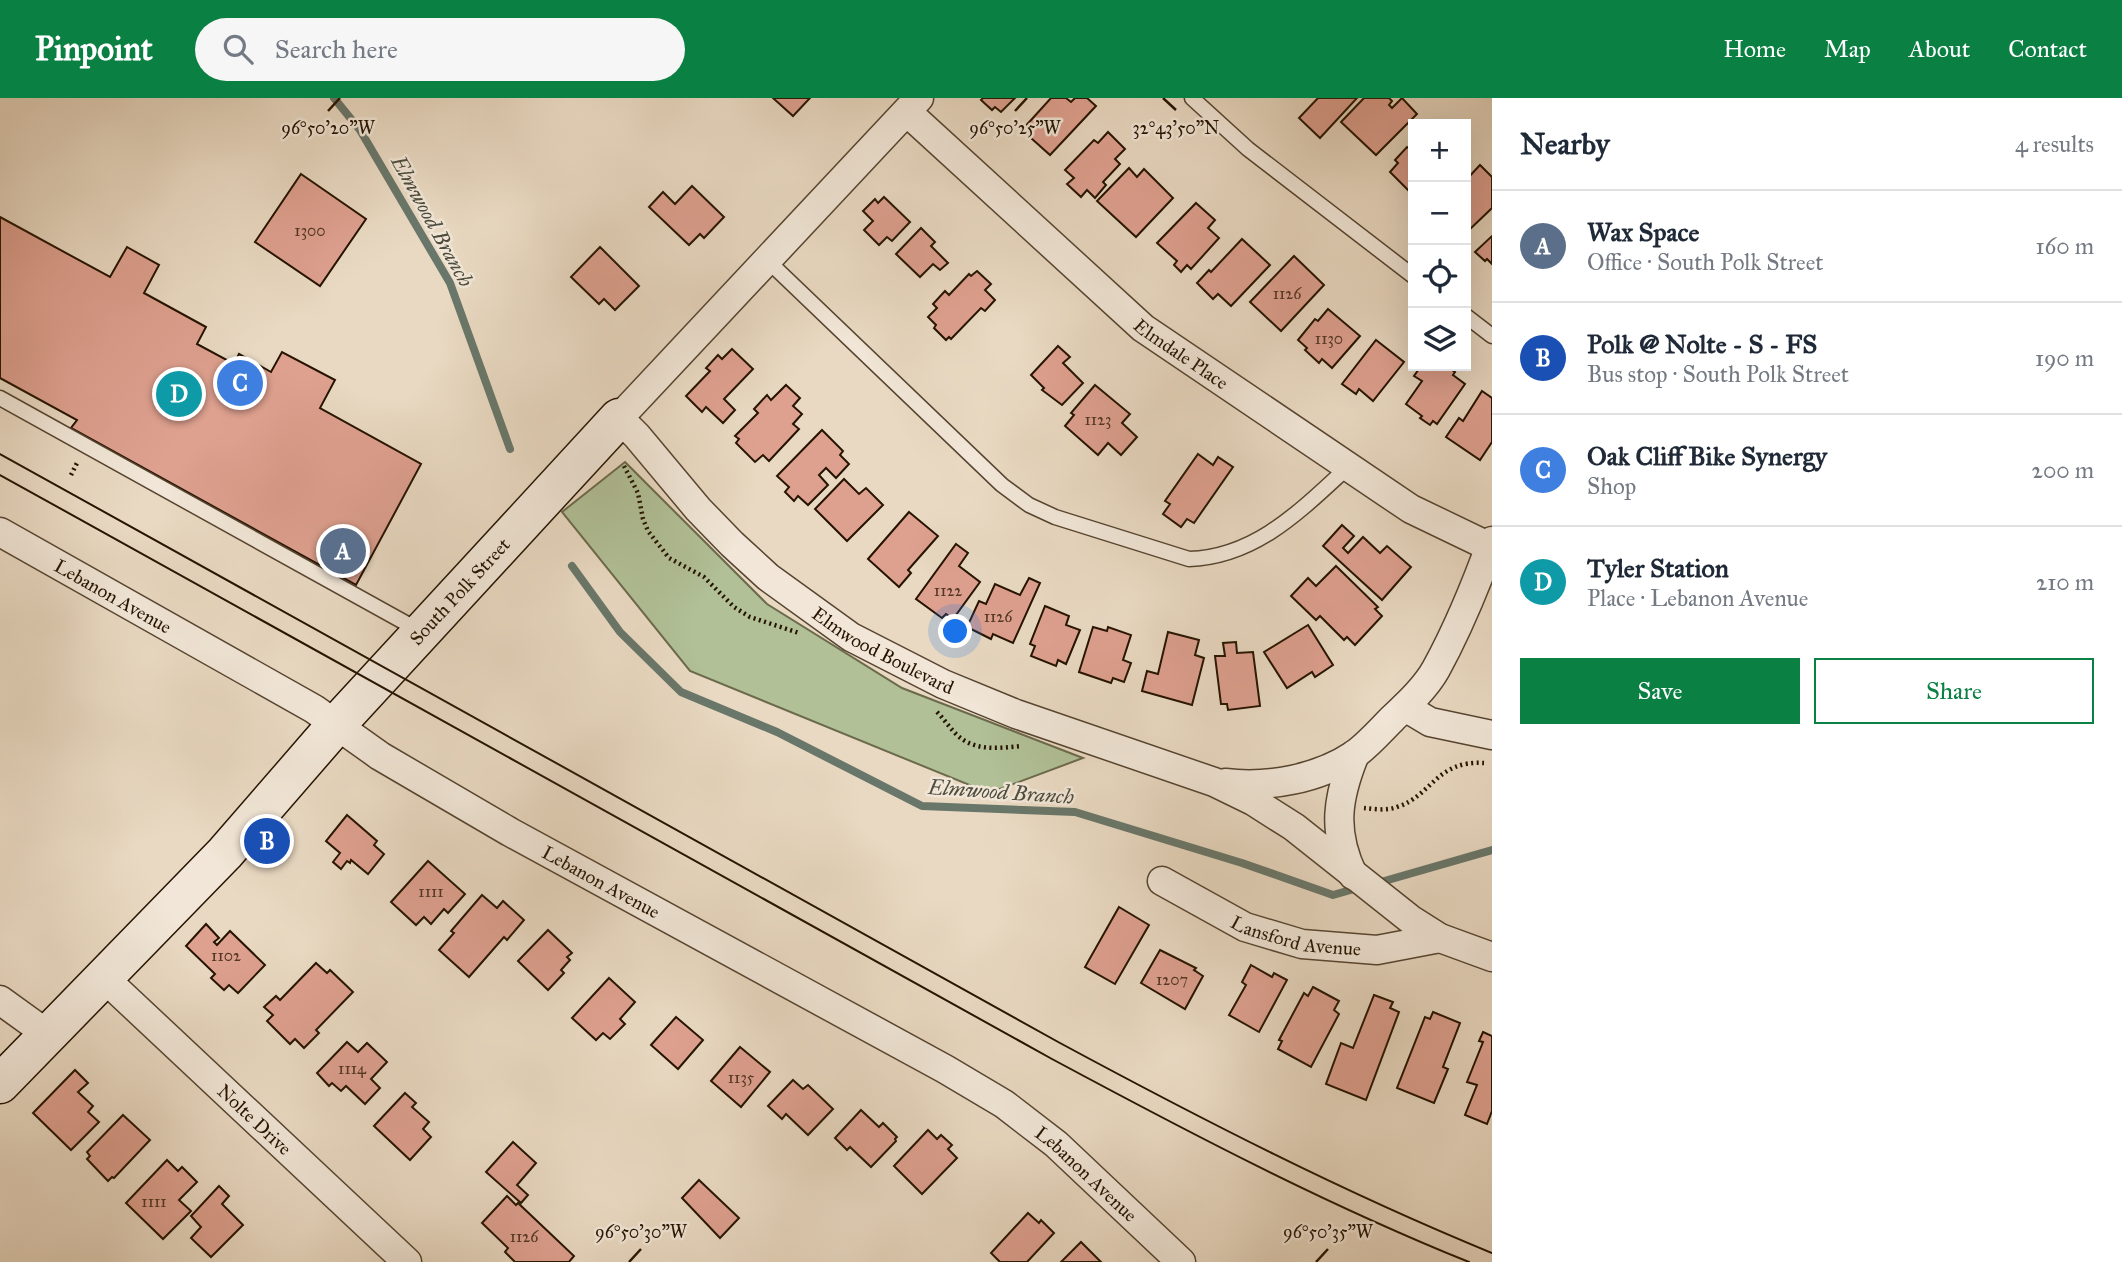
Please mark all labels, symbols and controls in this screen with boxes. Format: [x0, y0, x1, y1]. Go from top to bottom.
search box [195, 18, 685, 81]
text: Pinpoint [35, 29, 153, 69]
icon: search [219, 30, 257, 68]
text: Search here [275, 33, 398, 65]
text: Home [1723, 34, 1786, 64]
text: Map [1824, 34, 1871, 64]
text: About [1909, 34, 1970, 64]
text: Contact [2008, 34, 2087, 64]
text: 96°50'20"W [281, 117, 376, 139]
text: 96°50'25"W [969, 117, 1062, 139]
text: 32°43'50"N [1133, 117, 1219, 139]
map controls [1408, 119, 1471, 371]
button: + [1408, 119, 1471, 182]
text: Nearby [1520, 126, 1610, 162]
text: 4 results [2015, 130, 2094, 158]
water label: Elmwood Branch [385, 150, 479, 291]
button: − [1408, 182, 1471, 245]
text: Wax Space [1587, 216, 1699, 248]
house number: 1300 [294, 221, 326, 240]
text: A [1535, 232, 1551, 260]
text: 160 m [2036, 232, 2094, 260]
button: locate [1408, 245, 1471, 308]
text: Office · South Polk Street [1587, 248, 1823, 276]
house number: 1126 [1273, 284, 1302, 303]
button: layers [1408, 308, 1471, 371]
street label: Elmdale Place [1129, 314, 1233, 394]
text: Polk @ Nolte - S - FS [1587, 328, 1817, 360]
house number: 1130 [1315, 329, 1343, 348]
text: B [1535, 344, 1551, 372]
text: 190 m [2035, 344, 2094, 372]
pin: C [217, 357, 263, 409]
text: Bus stop · South Polk Street [1587, 360, 1849, 388]
pin: D [156, 368, 202, 420]
house number: 1123 [1085, 410, 1111, 429]
text: Oak Cliff Bike Synergy [1587, 440, 1827, 472]
text: C [1535, 456, 1551, 484]
text: 200 m [2032, 456, 2094, 484]
text: Shop [1587, 472, 1636, 500]
pin: A [320, 525, 366, 577]
street label: South Polk Street [405, 533, 515, 650]
text: Tyler Station [1587, 552, 1729, 584]
street label: Lebanon Avenue [50, 554, 176, 638]
text: D [1534, 568, 1552, 596]
text: 210 m [2036, 568, 2094, 596]
house number: 1122 [934, 581, 962, 600]
text: Place · Lebanon Avenue [1587, 584, 1808, 612]
street label: Elmwood Boulevard [808, 602, 958, 699]
house number: 1126 [984, 607, 1013, 626]
your location [938, 614, 972, 648]
button: Save [1520, 658, 1800, 724]
button: Share [1814, 658, 2094, 724]
water label: Elmwood Branch [926, 774, 1075, 810]
pin: B [244, 815, 290, 867]
street label: Lebanon Avenue [538, 841, 664, 924]
house number: 1111 [418, 882, 444, 901]
street label: Lansford Avenue [1227, 910, 1362, 961]
house number: 1102 [211, 946, 241, 965]
house number: 1207 [1156, 970, 1188, 989]
house number: 1114 [338, 1059, 367, 1078]
house number: 1135 [728, 1068, 755, 1087]
street label: Nolte Drive [213, 1079, 296, 1160]
street label: Lebanon Avenue [1030, 1121, 1142, 1227]
house number: 1111 [141, 1192, 167, 1211]
text: 96°50'30"W [595, 1221, 688, 1243]
text: 96°50'35"W [1283, 1221, 1374, 1243]
house number: 1126 [510, 1227, 539, 1246]

